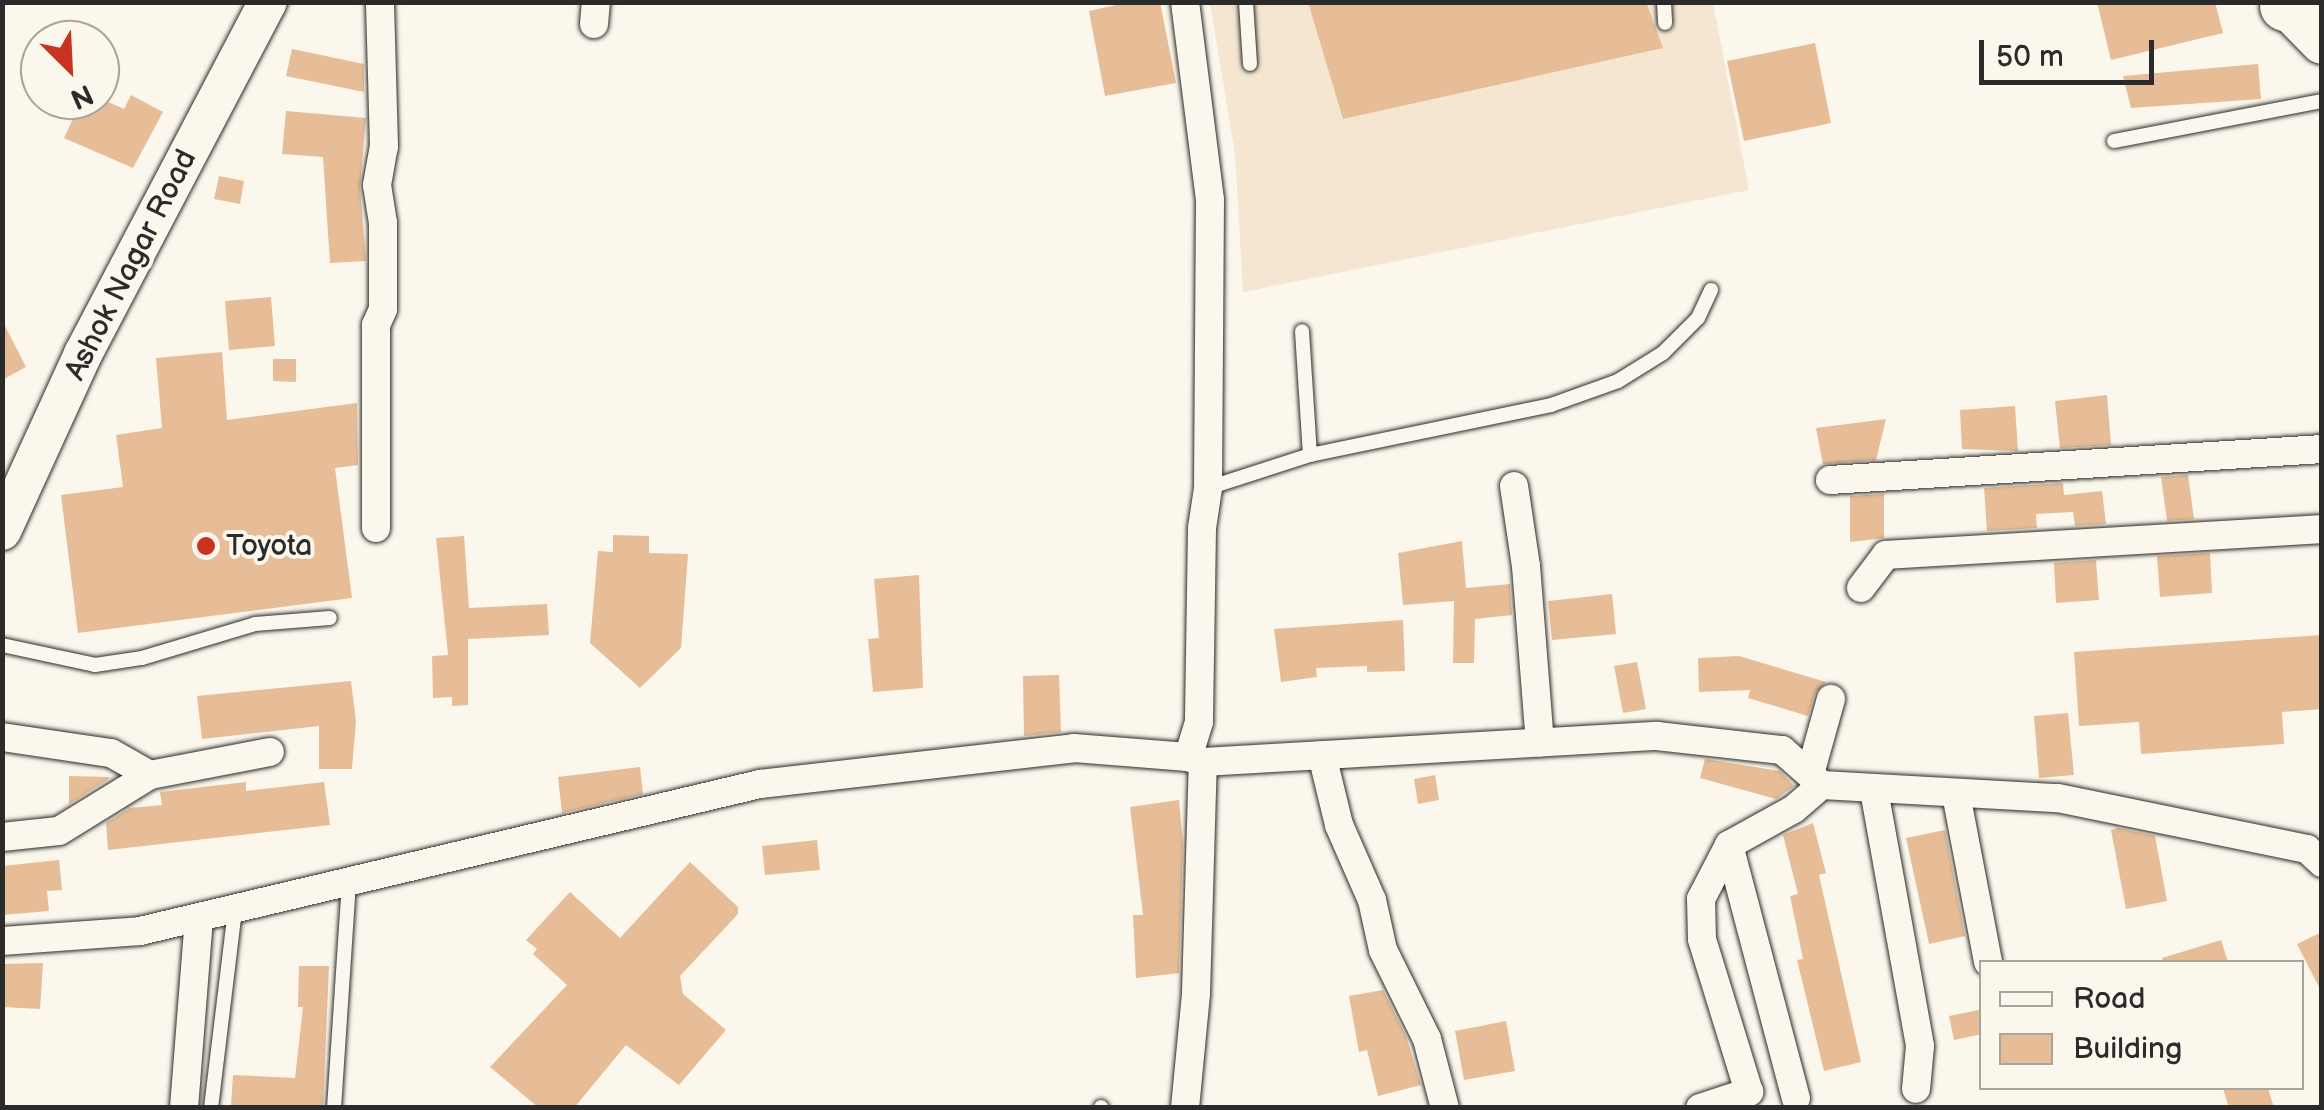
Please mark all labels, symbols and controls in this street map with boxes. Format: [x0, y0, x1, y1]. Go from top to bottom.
north arrow [20, 20, 120, 120]
scale bar [1984, 20, 2159, 82]
text: 50 m [1996, 39, 2064, 75]
text: N [65, 77, 98, 115]
street label: Ashok Nagar Road [57, 144, 205, 386]
place label: Toyota [226, 528, 312, 564]
marker: Toyota [195, 535, 217, 557]
legend [1979, 960, 2304, 1090]
text: Road [2073, 981, 2146, 1017]
text: Building [2073, 1031, 2182, 1067]

